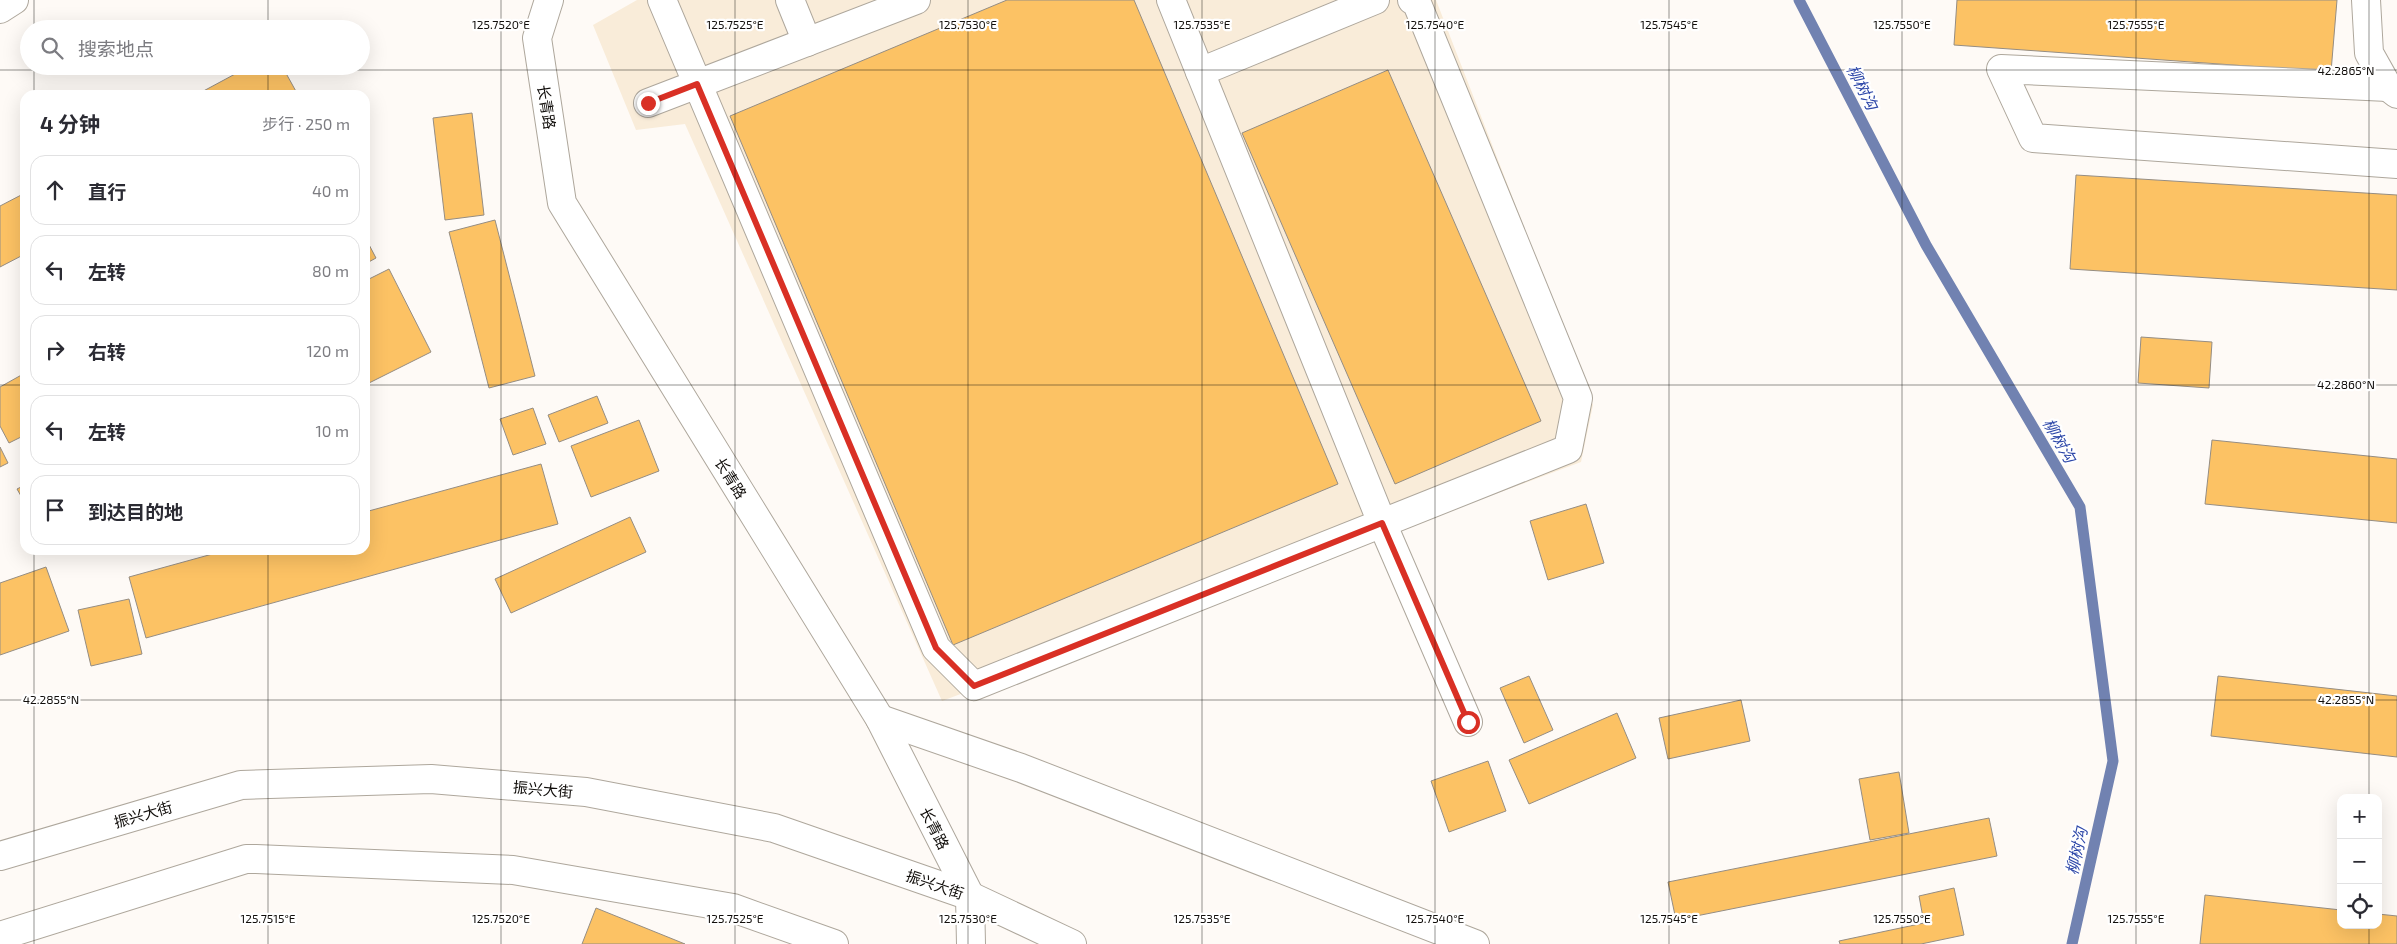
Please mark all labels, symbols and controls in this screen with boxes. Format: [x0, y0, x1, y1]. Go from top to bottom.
text: 125.7520°E [472, 17, 530, 31]
text: 125.7525°E [706, 17, 764, 31]
text: 125.7530°E [939, 17, 997, 31]
text: 125.7535°E [1173, 17, 1231, 31]
text: 125.7540°E [1406, 17, 1465, 31]
text: 125.7545°E [1640, 17, 1698, 31]
text: 125.7550°E [1873, 17, 1931, 31]
text: 125.7555°E [2108, 17, 2165, 31]
search box [20, 20, 370, 75]
icon: search [38, 34, 66, 62]
text: 搜索地点 [78, 37, 154, 60]
water label: 柳树沟 [1844, 61, 1883, 114]
text: 42.2865°N [2317, 63, 2375, 77]
street label: 长青路 [535, 83, 559, 131]
route end [637, 92, 660, 115]
text: 4 分钟 [40, 111, 100, 136]
text: 步行 · 250 m [262, 114, 350, 133]
icon: ahead [41, 176, 69, 204]
text: 直行 [88, 180, 126, 203]
text: 40 m [312, 181, 349, 200]
icon: left [41, 256, 69, 284]
text: 左转 [88, 260, 126, 283]
text: 80 m [312, 261, 349, 280]
icon: right [41, 336, 69, 364]
text: 右转 [88, 340, 126, 363]
text: 120 m [306, 341, 349, 360]
text: 42.2860°N [2317, 377, 2375, 391]
water label: 柳树沟 [2040, 414, 2081, 467]
icon: left [41, 416, 69, 444]
text: 左转 [88, 420, 126, 443]
text: 10 m [315, 421, 349, 440]
street label: 长青路 [711, 454, 751, 502]
icon: arrive [41, 496, 69, 524]
text: 到达目的地 [88, 500, 183, 523]
text: 42.2855°N [23, 692, 79, 706]
text: 42.2855°N [2318, 692, 2374, 706]
route start [1457, 711, 1480, 734]
street label: 振兴大街 [512, 777, 574, 801]
map controls [2337, 794, 2382, 929]
button: + [2337, 794, 2382, 839]
street label: 振兴大街 [112, 797, 174, 831]
street label: 长青路 [917, 804, 953, 852]
water label: 柳树沟 [2062, 824, 2091, 876]
button: − [2337, 839, 2382, 884]
street label: 振兴大街 [904, 866, 966, 902]
button: locate [2337, 884, 2382, 929]
text: 125.7515°E [240, 911, 296, 925]
text: 125.7520°E [472, 911, 530, 925]
text: 125.7525°E [706, 911, 764, 925]
text: 125.7530°E [939, 911, 997, 925]
text: 125.7535°E [1173, 911, 1231, 925]
text: 125.7540°E [1406, 911, 1465, 925]
text: 125.7545°E [1640, 911, 1698, 925]
text: 125.7550°E [1873, 911, 1931, 925]
text: 125.7555°E [2108, 911, 2165, 925]

